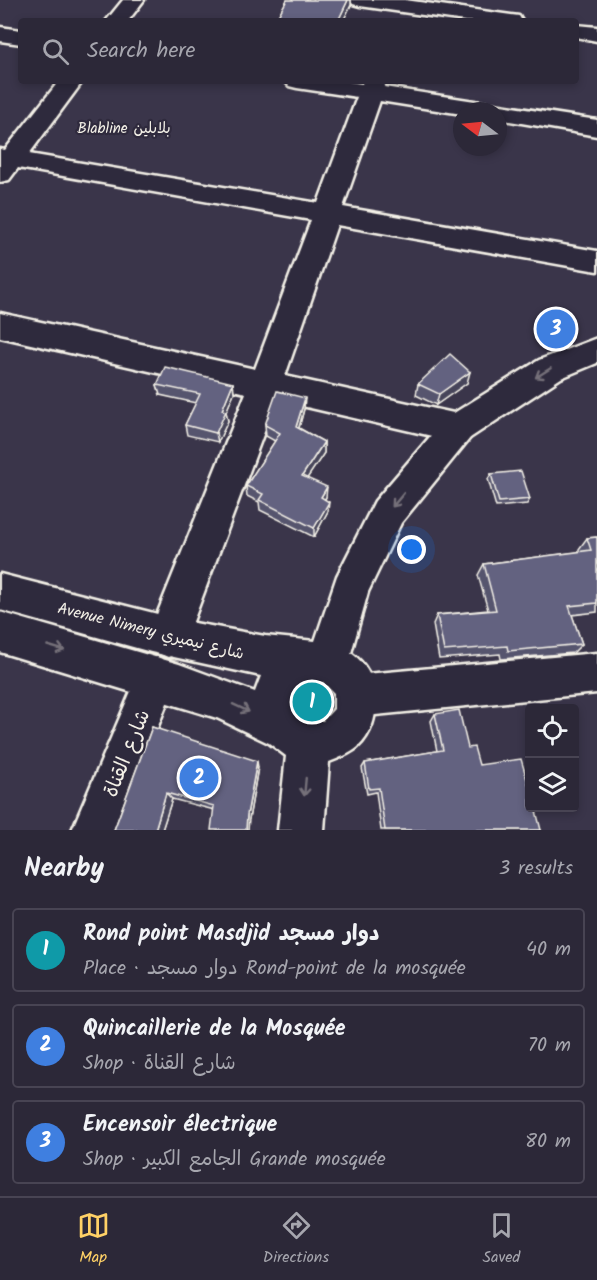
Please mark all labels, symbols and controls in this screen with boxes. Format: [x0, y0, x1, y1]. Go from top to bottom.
search box [18, 18, 579, 84]
text: Search here [87, 34, 195, 69]
icon: search [39, 35, 72, 68]
north arrow [453, 102, 507, 156]
district label: Blabline بلابلين [77, 117, 171, 141]
pin: 3 [536, 306, 576, 352]
one-way arrow [535, 368, 552, 380]
one-way arrow [391, 492, 405, 507]
your location [397, 535, 426, 564]
street label: Avenue Nimery شارع نيميري [55, 596, 247, 667]
one-way arrow [46, 642, 65, 654]
pin: 1 [292, 680, 332, 724]
one-way arrow [232, 703, 250, 715]
map controls [525, 704, 579, 812]
button: locate [525, 704, 579, 758]
street label: شارع القناة [96, 705, 160, 802]
pin: 2 [180, 756, 218, 800]
button: layers [525, 758, 579, 812]
one-way arrow [299, 776, 310, 796]
text: Nearby [24, 848, 104, 890]
text: 3 results [499, 853, 573, 885]
text: Rond point Masdjid دوار مسجد [83, 917, 379, 952]
text: 1 [42, 934, 49, 966]
text: 40 m [526, 934, 571, 966]
text: Place · دوار مسجد Rond-point de la mosquée [83, 953, 466, 985]
text: Quincaillerie de la Mosquée [83, 1012, 346, 1047]
text: 2 [40, 1030, 51, 1062]
text: 70 m [528, 1030, 571, 1062]
text: Shop · شارع القناة [83, 1048, 236, 1080]
text: Encensoir électrique [83, 1108, 277, 1143]
text: 3 [40, 1126, 51, 1158]
text: 80 m [525, 1126, 571, 1158]
text: Shop · الجامع الكبير Grande mosquée [83, 1144, 386, 1176]
tab: Map [77, 1209, 110, 1270]
tab: Directions [263, 1209, 329, 1270]
tab: Saved [482, 1209, 520, 1270]

